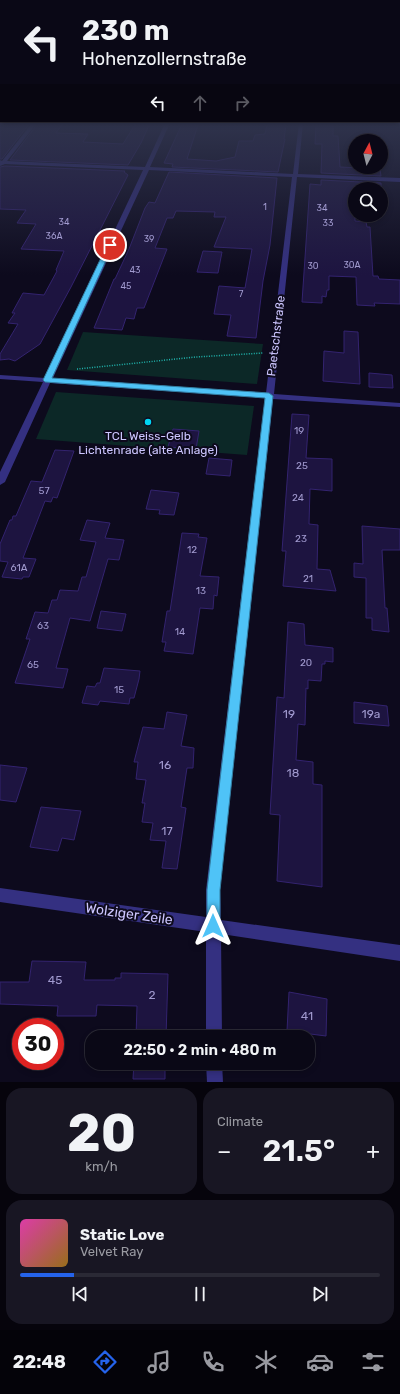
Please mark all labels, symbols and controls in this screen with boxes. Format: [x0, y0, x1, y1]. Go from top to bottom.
text: 230 m [82, 14, 169, 47]
icon: left [16, 16, 68, 68]
text: Hohenzollernstraße [82, 48, 247, 70]
icon: left [147, 92, 169, 114]
icon: ahead [189, 92, 211, 114]
icon: right [231, 92, 253, 114]
north arrow [348, 134, 388, 174]
map controls [348, 134, 388, 222]
button: search [348, 182, 388, 222]
house number: 1 [263, 202, 267, 212]
house number: 34 [317, 203, 328, 213]
house number: 34 [59, 217, 70, 227]
house number: 33 [323, 218, 333, 228]
pin [93, 228, 127, 262]
house number: 36A [46, 231, 62, 241]
icon: arrive [99, 234, 121, 256]
house number: 39 [144, 234, 154, 244]
house number: 30A [343, 260, 361, 270]
house number: 30 [307, 261, 319, 271]
house number: 43 [130, 265, 141, 275]
house number: 45 [121, 281, 131, 291]
house number: 7 [239, 289, 244, 299]
street label: Paetschstraße [264, 295, 288, 377]
marker: TCL Weiss-Gelb Lichtenrade (alte Anlage) [143, 417, 153, 427]
house number: 19 [294, 425, 304, 437]
place label: TCL Weiss-Gelb Lichtenrade (alte Anlage) [78, 429, 218, 457]
house number: 25 [296, 460, 308, 472]
house number: 57 [38, 485, 50, 497]
house number: 24 [292, 492, 304, 504]
house number: 23 [295, 533, 307, 545]
house number: 12 [187, 544, 197, 556]
house number: 61A [11, 562, 28, 574]
house number: 21 [303, 573, 313, 585]
house number: 13 [196, 585, 206, 597]
house number: 63 [37, 620, 49, 632]
house number: 14 [175, 626, 185, 638]
house number: 20 [300, 657, 312, 669]
house number: 65 [27, 659, 39, 671]
house number: 15 [114, 684, 124, 696]
house number: 19 [283, 707, 295, 721]
house number: 19a [362, 707, 380, 721]
house number: 16 [159, 758, 171, 772]
house number: 18 [287, 766, 299, 780]
house number: 17 [161, 824, 173, 838]
street label: Wolziger Zeile [84, 899, 174, 929]
position arrow [192, 905, 234, 947]
house number: 45 [48, 973, 62, 987]
house number: 2 [148, 988, 156, 1002]
house number: 41 [301, 1009, 313, 1023]
speed limit sign: 30 [12, 1018, 64, 1070]
text: 22:50 · 2 min · 480 m [124, 1041, 276, 1059]
text: 20 [67, 1102, 136, 1164]
text: Climate [217, 1114, 263, 1129]
text: 21.5° [262, 1133, 335, 1169]
text: − [217, 1138, 231, 1165]
text: + [366, 1138, 380, 1165]
text: km/h [85, 1159, 118, 1174]
text: Static Love [80, 1226, 164, 1244]
text: Velvet Ray [80, 1244, 143, 1259]
icon: previous [69, 1283, 91, 1305]
icon: pause [189, 1283, 211, 1305]
icon: next [309, 1283, 331, 1305]
icon: directions [91, 1348, 119, 1376]
icon: music [145, 1348, 173, 1376]
icon: phone [199, 1348, 227, 1376]
icon: climate [252, 1348, 280, 1376]
icon: car [306, 1348, 334, 1376]
icon: filters [359, 1348, 387, 1376]
text: 22:48 [13, 1351, 66, 1373]

